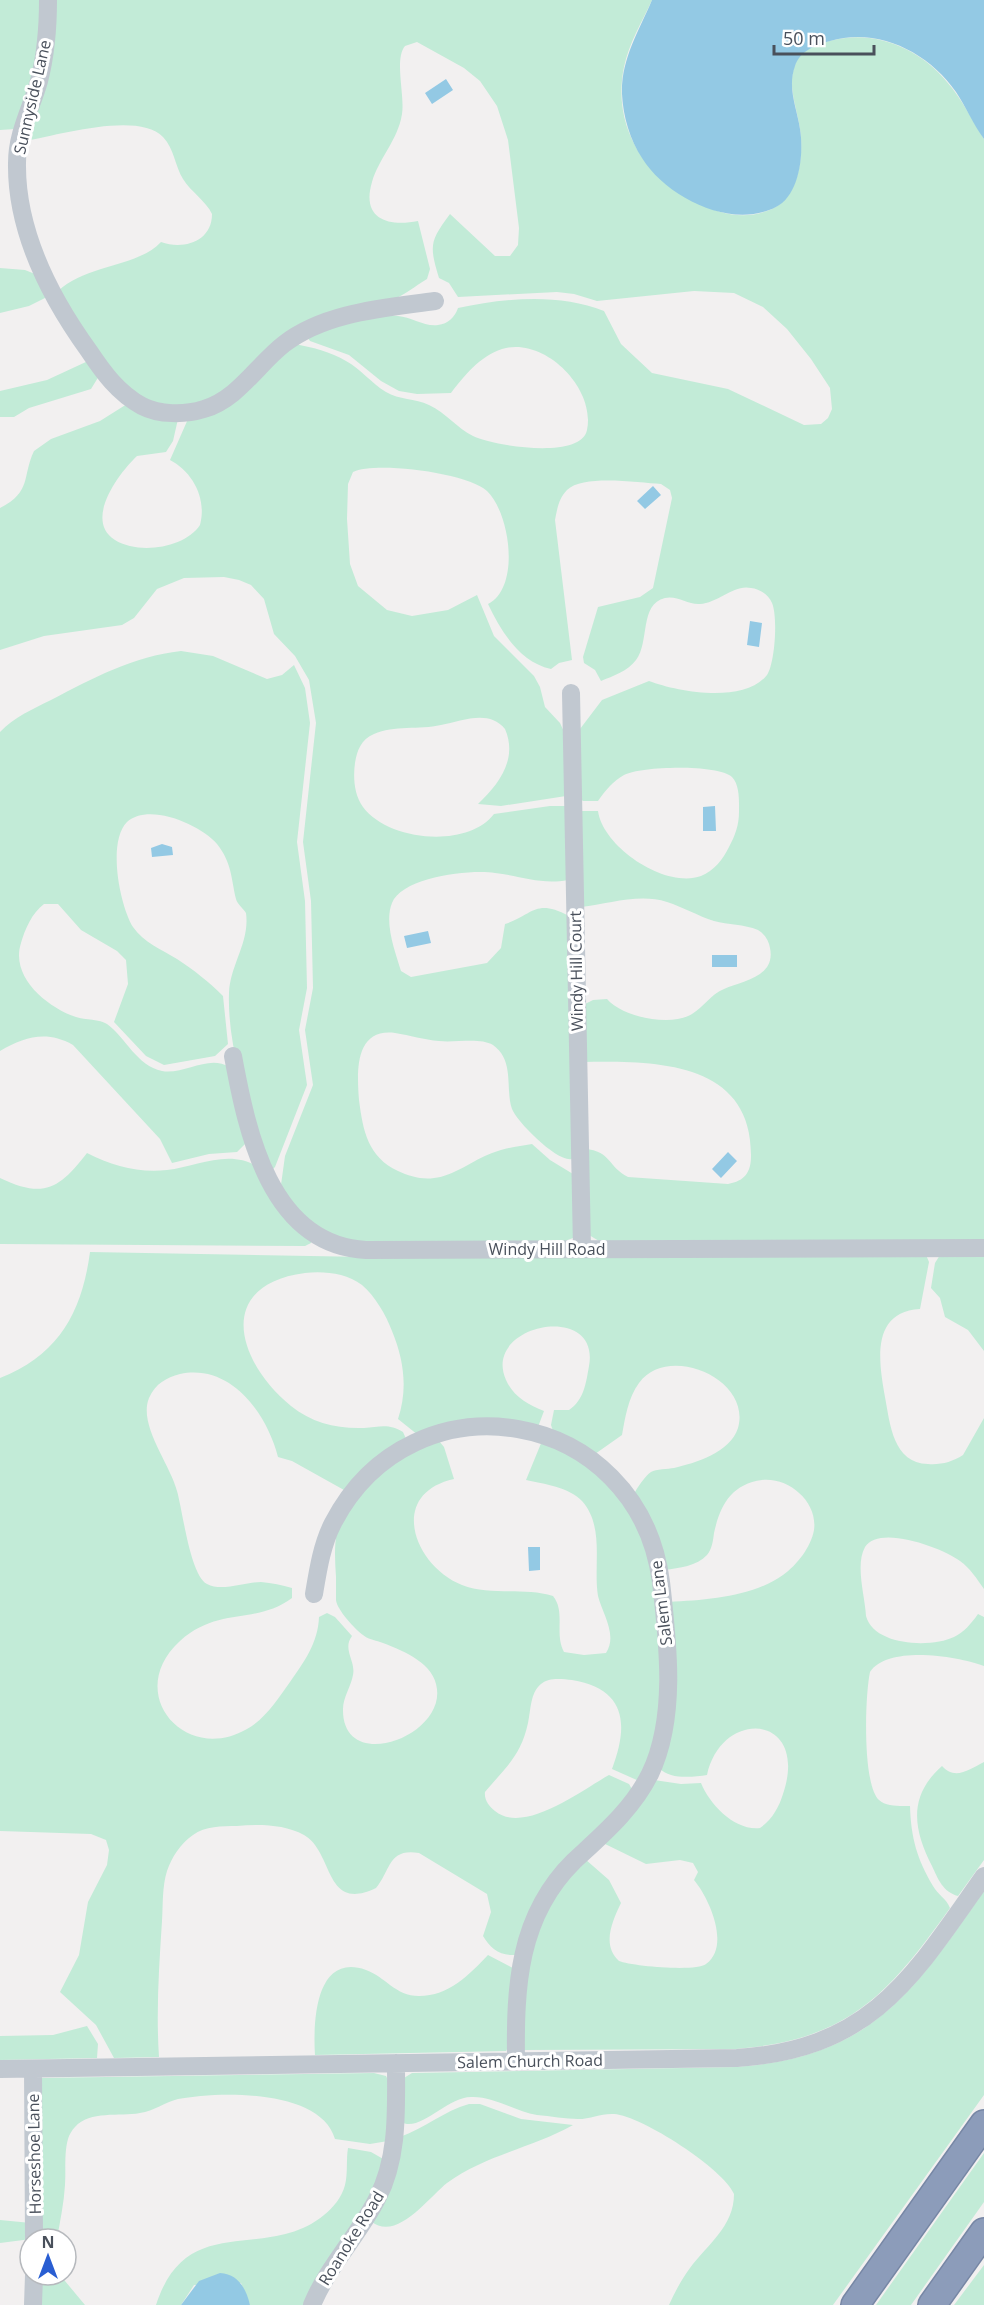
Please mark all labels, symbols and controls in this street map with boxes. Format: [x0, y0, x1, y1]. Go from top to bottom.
scale bar [774, 18, 874, 56]
text: 50 m [783, 26, 825, 50]
street label: Sunnyside Lane [8, 38, 56, 156]
street label: Windy Hill Court [564, 910, 588, 1031]
street label: Windy Hill Road [489, 1238, 605, 1260]
street label: Salem Lane [645, 1559, 677, 1647]
street label: Salem Church Road [457, 2049, 603, 2073]
street label: Horseshoe Lane [22, 2093, 46, 2215]
street label: Roanoke Road [313, 2187, 389, 2289]
north arrow [18, 2227, 78, 2287]
text: N [41, 2231, 55, 2253]

